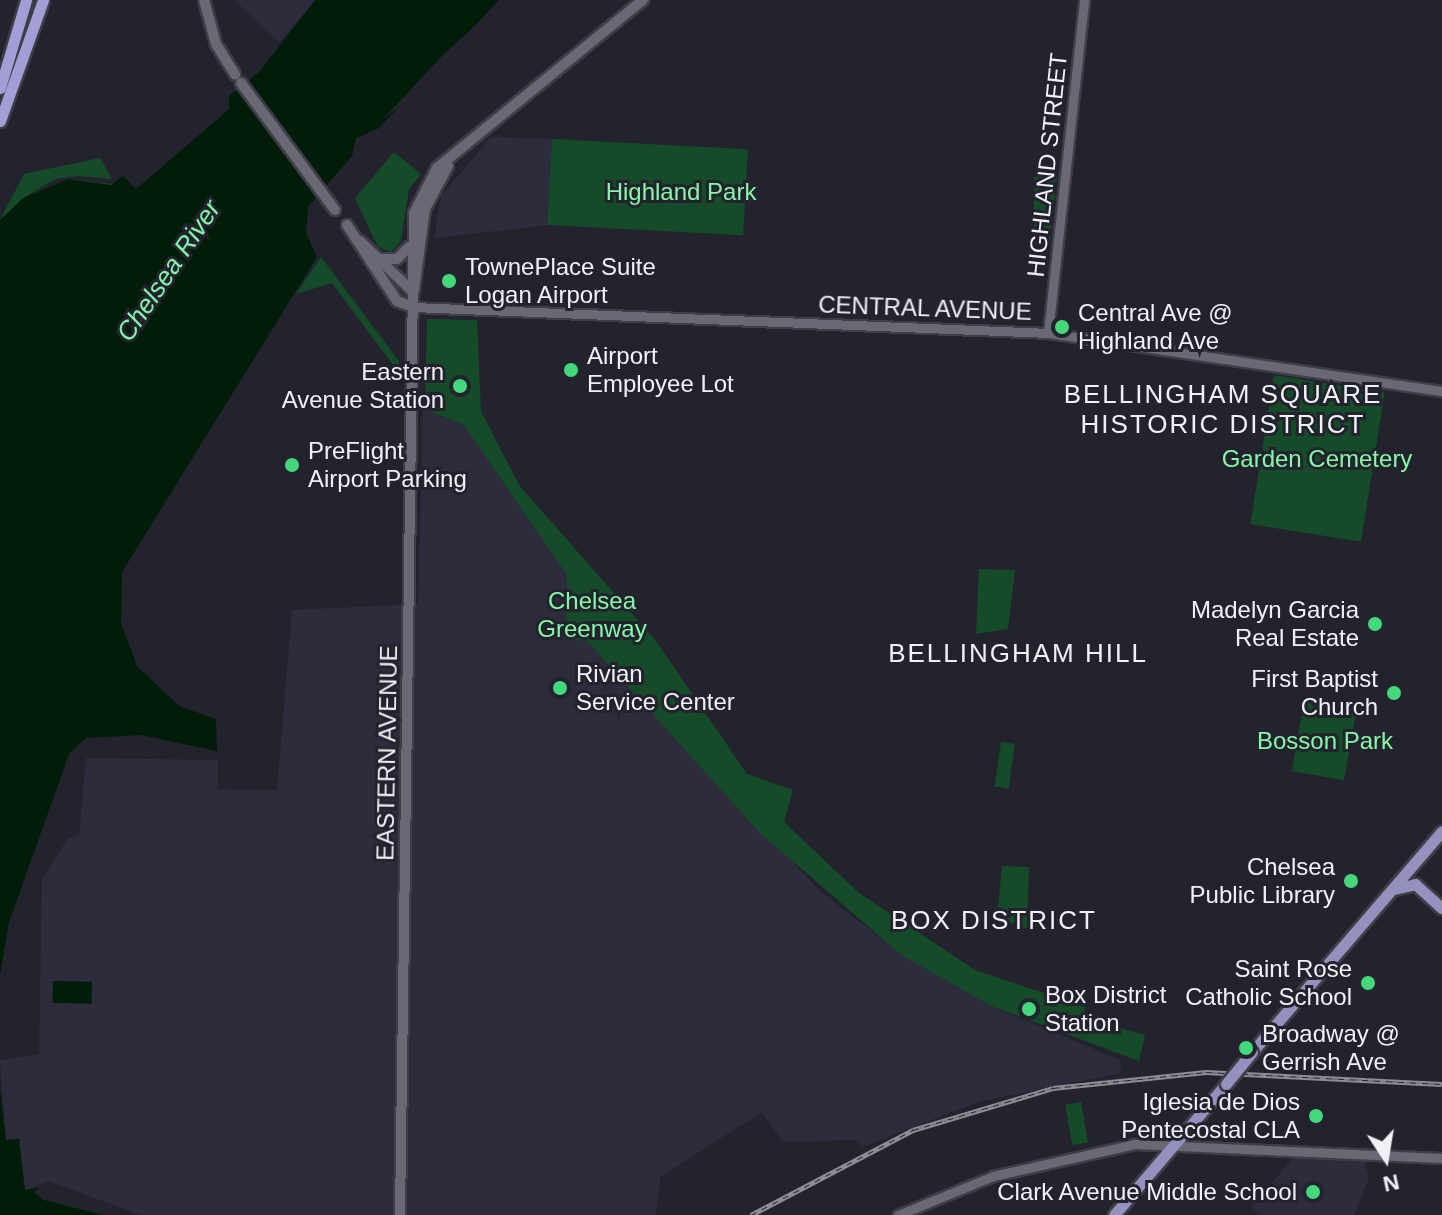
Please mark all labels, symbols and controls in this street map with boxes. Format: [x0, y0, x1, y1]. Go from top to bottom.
street label: HIGHLAND STREET [1021, 51, 1073, 279]
park label: Highland Park [606, 178, 756, 206]
water label: Chelsea River [110, 195, 228, 347]
place label: TownePlace Suite Logan Airport [465, 253, 656, 309]
marker: TownePlace Suite Logan Airport [440, 272, 458, 290]
street label: CENTRAL AVENUE [817, 290, 1033, 326]
place label: Central Ave @ Highland Ave [1078, 299, 1234, 355]
marker: Central Ave @ Highland Ave [1053, 318, 1071, 336]
place label: Airport Employee Lot [587, 342, 734, 398]
place label: Eastern Avenue Station [282, 358, 444, 414]
marker: Airport Employee Lot [562, 361, 580, 379]
marker: Eastern Avenue Station [451, 377, 469, 395]
district label: BELLINGHAM SQUARE HISTORIC DISTRICT [1064, 379, 1382, 440]
place label: PreFlight Airport Parking [308, 437, 467, 493]
park label: Garden Cemetery [1222, 445, 1412, 473]
marker: PreFlight Airport Parking [283, 456, 301, 474]
park label: Chelsea Greenway [537, 587, 647, 643]
place label: Madelyn Garcia Real Estate [1191, 596, 1359, 652]
marker: Madelyn Garcia Real Estate [1366, 615, 1384, 633]
district label: BELLINGHAM HILL [888, 638, 1148, 670]
street label: EASTERN AVENUE [371, 644, 403, 862]
place label: Rivian Service Center [576, 660, 735, 716]
place label: First Baptist Church [1251, 665, 1378, 721]
marker: Rivian Service Center [551, 679, 569, 697]
marker: First Baptist Church [1385, 684, 1403, 702]
park label: Bosson Park [1257, 727, 1393, 755]
place label: Chelsea Public Library [1190, 853, 1335, 909]
marker: Chelsea Public Library [1342, 872, 1360, 890]
district label: BOX DISTRICT [891, 905, 1097, 937]
place label: Saint Rose Catholic School [1185, 955, 1352, 1011]
marker: Saint Rose Catholic School [1359, 974, 1377, 992]
place label: Box District Station [1045, 981, 1166, 1037]
marker: Box District Station [1020, 1000, 1038, 1018]
place label: Broadway @ Gerrish Ave [1262, 1020, 1400, 1076]
marker: Broadway @ Gerrish Ave [1237, 1039, 1255, 1057]
place label: Iglesia de Dios Pentecostal CLA [1121, 1088, 1300, 1144]
marker: Iglesia de Dios Pentecostal CLA [1307, 1107, 1325, 1125]
north arrow [1346, 1119, 1426, 1199]
text: N [1381, 1169, 1401, 1197]
place label: Clark Avenue Middle School [996, 1178, 1297, 1206]
marker: Clark Avenue Middle School [1304, 1183, 1322, 1201]

